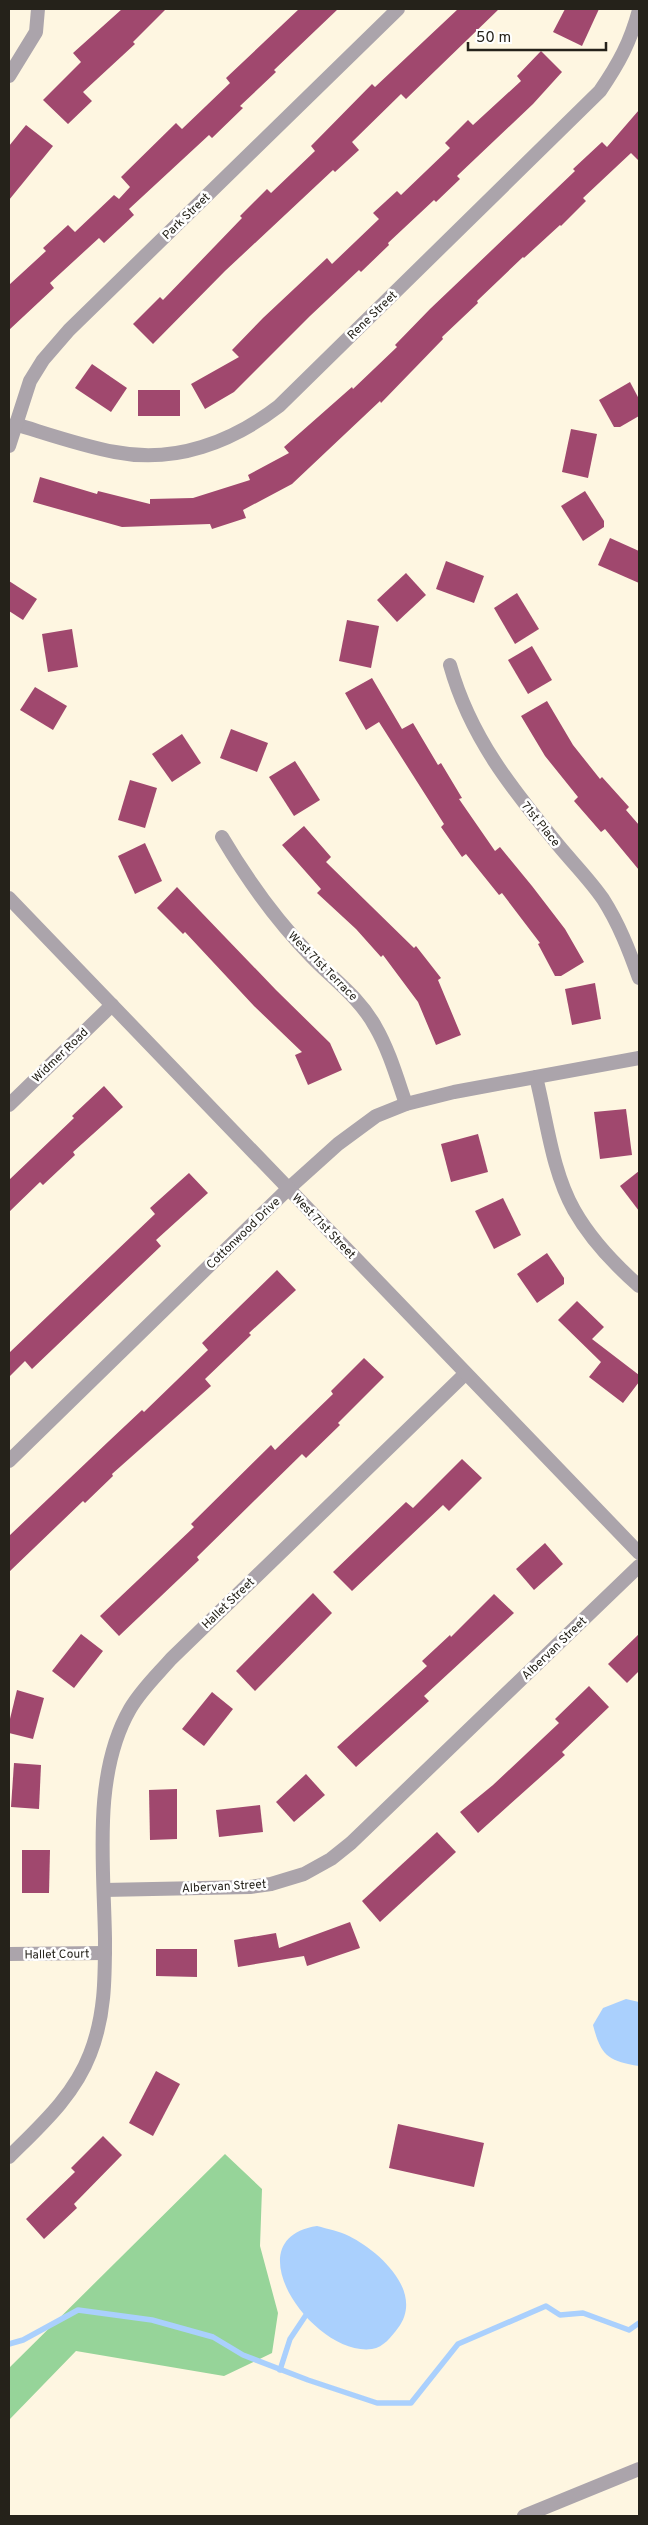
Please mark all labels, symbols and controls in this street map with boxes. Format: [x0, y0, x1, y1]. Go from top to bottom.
scale bar [468, 20, 606, 52]
text: 50 m [476, 29, 511, 48]
street label: Park Street [159, 190, 214, 244]
street label: Rene Street [344, 288, 401, 344]
street label: 71st Place [517, 799, 563, 850]
street label: West 71st Terrace [284, 928, 361, 1005]
street label: Widmer Road [29, 1025, 92, 1087]
street label: West 71st Street [288, 1191, 359, 1263]
street label: Cottonwood Drive [203, 1194, 284, 1273]
street label: Hallet Street [199, 1575, 258, 1633]
street label: Albervan Street [519, 1614, 591, 1684]
street label: Albervan Street [181, 1877, 267, 1897]
street label: Hallet Court [24, 1946, 90, 1964]

